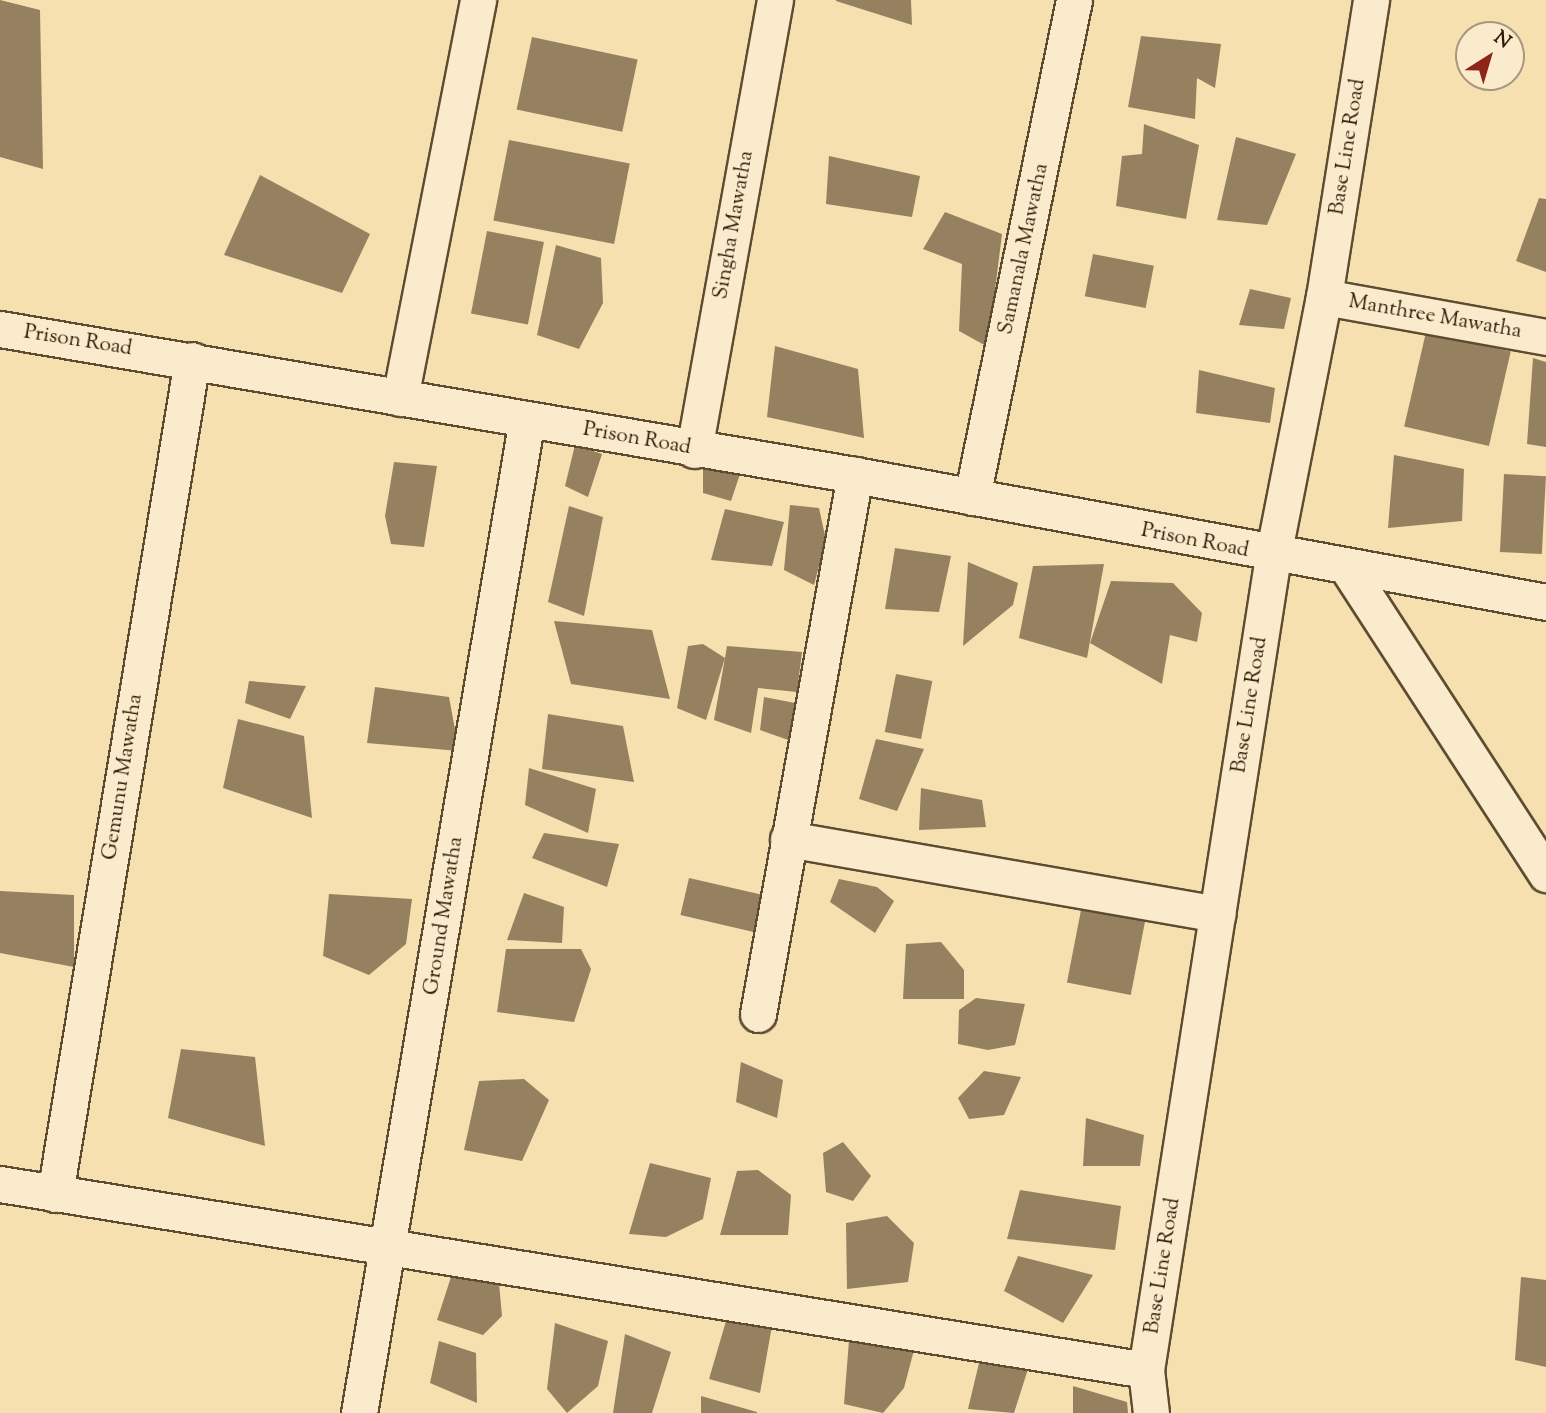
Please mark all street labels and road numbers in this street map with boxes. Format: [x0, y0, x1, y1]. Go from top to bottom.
street label: Base Line Road [1325, 77, 1371, 217]
street label: Singha Mawatha [709, 149, 759, 301]
street label: Samanala Mawatha [994, 161, 1054, 337]
street label: Manthree Mawatha [1346, 289, 1524, 345]
street label: Prison Road [22, 320, 134, 362]
street label: Prison Road [581, 417, 693, 461]
street label: Prison Road [1139, 518, 1251, 564]
street label: Base Line Road [1227, 635, 1273, 775]
street label: Gemunu Mawatha [97, 692, 149, 862]
street label: Ground Mawatha [419, 835, 469, 997]
street label: Base Line Road [1140, 1196, 1186, 1336]

